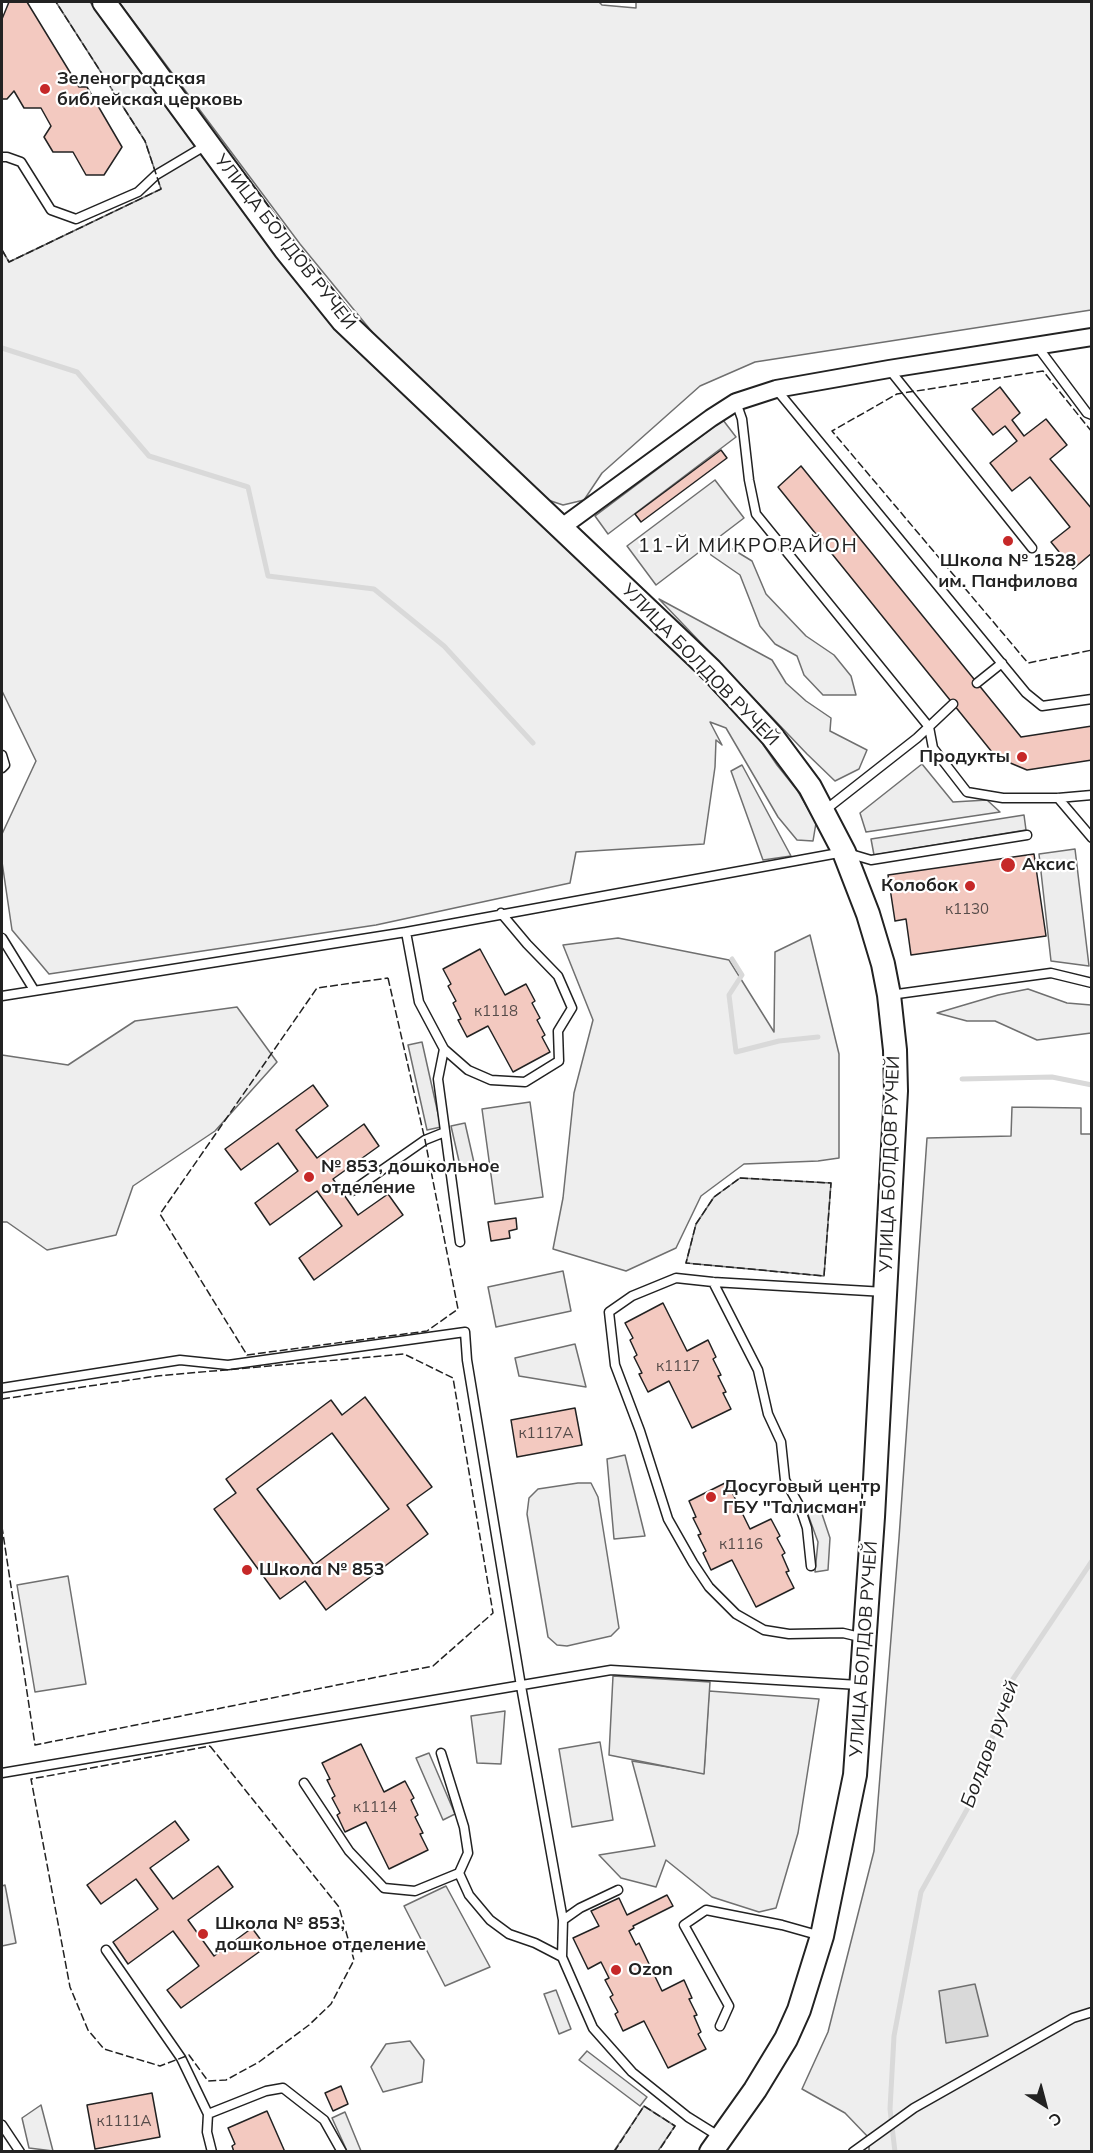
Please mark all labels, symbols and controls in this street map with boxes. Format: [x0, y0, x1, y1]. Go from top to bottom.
place label: Зеленоградская библейская церковь [57, 68, 243, 110]
marker: Зеленоградская библейская церковь [38, 82, 52, 96]
street label: УЛИЦА БОЛДОВ РУЧЕЙ [210, 150, 360, 334]
district label: 11-Й МИКРОРАЙОН [638, 534, 858, 558]
marker: Школа № 1528 им. Панфилова [1001, 534, 1015, 548]
place label: Школа № 1528 им. Панфилова [938, 550, 1078, 592]
street label: УЛИЦА БОЛДОВ РУЧЕЙ [617, 580, 783, 750]
place label: Продукты [919, 746, 1010, 768]
marker: Продукты [1015, 750, 1029, 764]
place label: Аксис [1022, 854, 1075, 876]
marker: Аксис [999, 856, 1017, 874]
place label: Колобок [881, 875, 958, 897]
marker: Колобок [963, 879, 977, 893]
house number: к1130 [945, 900, 989, 918]
house number: к1118 [474, 1002, 518, 1020]
street label: УЛИЦА БОЛДОВ РУЧЕЙ [875, 1055, 905, 1273]
place label: № 853, дошкольное отделение [321, 1156, 500, 1198]
marker: № 853, дошкольное отделение [302, 1170, 316, 1184]
house number: к1117 [656, 1357, 700, 1375]
house number: к1117А [518, 1424, 574, 1442]
place label: Досуговый центр ГБУ "Талисман" [723, 1476, 881, 1518]
marker: Досуговый центр ГБУ "Талисман" [704, 1490, 718, 1504]
house number: к1116 [719, 1535, 763, 1553]
street label: УЛИЦА БОЛДОВ РУЧЕЙ [846, 1540, 882, 1758]
place label: Школа № 853 [259, 1559, 384, 1581]
marker: Школа № 853 [240, 1563, 254, 1577]
water label: Болдов ручей [956, 1677, 1024, 1811]
house number: к1114 [353, 1798, 397, 1816]
place label: Школа № 853, дошкольное отделение [215, 1913, 426, 1956]
marker: Школа № 853, дошкольное отделение [196, 1927, 210, 1941]
place label: Ozon [628, 1959, 673, 1981]
marker: Ozon [609, 1963, 623, 1977]
north arrow [1015, 2075, 1075, 2135]
text: С [1045, 2108, 1066, 2131]
house number: к1111А [96, 2112, 152, 2130]

